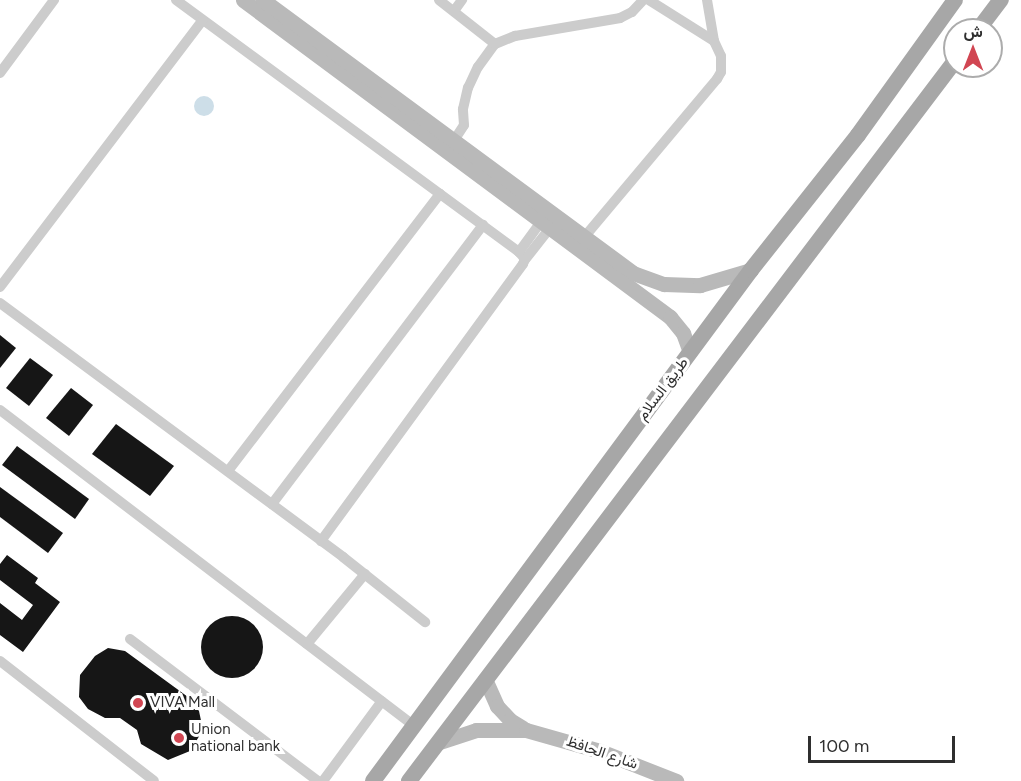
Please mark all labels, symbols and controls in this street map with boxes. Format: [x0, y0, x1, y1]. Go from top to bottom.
north arrow [943, 18, 1003, 78]
text: ش [963, 22, 983, 41]
street label: طريق السلام [634, 354, 692, 424]
place label: VIVA Mall [150, 694, 215, 712]
marker: VIVA Mall [131, 696, 145, 710]
place label: Union national bank [191, 720, 280, 755]
scale bar [811, 724, 958, 762]
marker: Union national bank [172, 731, 186, 745]
street label: شارع الحافظ [564, 732, 640, 774]
text: 100 m [819, 735, 869, 757]

